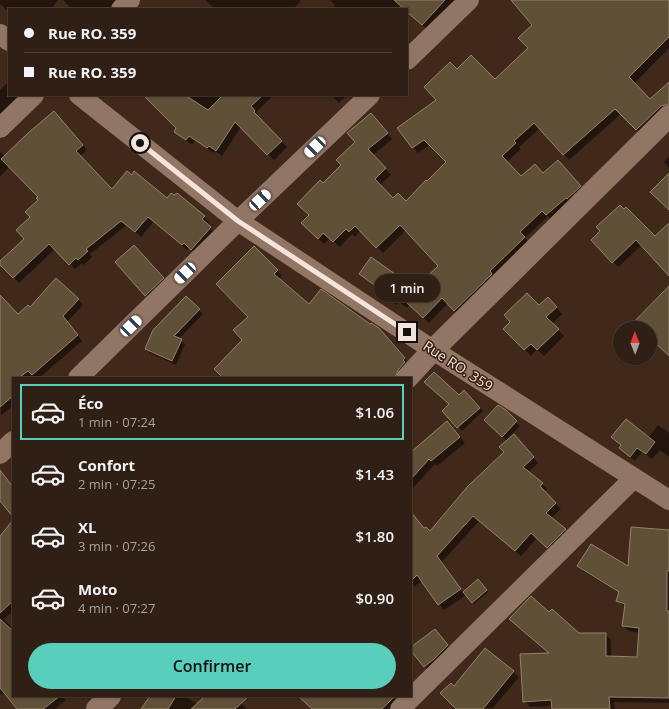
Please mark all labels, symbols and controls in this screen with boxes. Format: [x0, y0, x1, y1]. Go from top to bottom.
text: Rue RO. 359 [48, 23, 136, 43]
text: Rue RO. 359 [48, 62, 136, 82]
route start [131, 134, 149, 152]
car [302, 134, 328, 160]
car [247, 187, 273, 213]
car [172, 260, 198, 286]
callout: 1 min [374, 274, 440, 302]
text: 1 min [389, 279, 425, 297]
car [118, 313, 144, 339]
north arrow [613, 321, 657, 365]
map controls [613, 321, 657, 365]
route end [398, 323, 416, 341]
street label: Rue RO. 359 [420, 336, 497, 395]
text: Éco [78, 393, 103, 413]
icon: car [30, 394, 66, 430]
text: $1.06 [356, 402, 394, 422]
text: 1 min · 07:24 [78, 413, 155, 431]
text: Confort [78, 455, 135, 475]
icon: car [30, 456, 66, 492]
text: $1.43 [356, 464, 394, 484]
text: 2 min · 07:25 [78, 475, 155, 493]
text: XL [78, 517, 96, 537]
icon: car [30, 518, 66, 554]
text: $1.80 [356, 526, 394, 546]
text: 3 min · 07:26 [78, 537, 155, 555]
text: Moto [78, 579, 117, 599]
icon: car [30, 580, 66, 616]
text: $0.90 [356, 588, 394, 608]
text: 4 min · 07:27 [78, 599, 155, 617]
button: Confirmer [28, 643, 396, 689]

